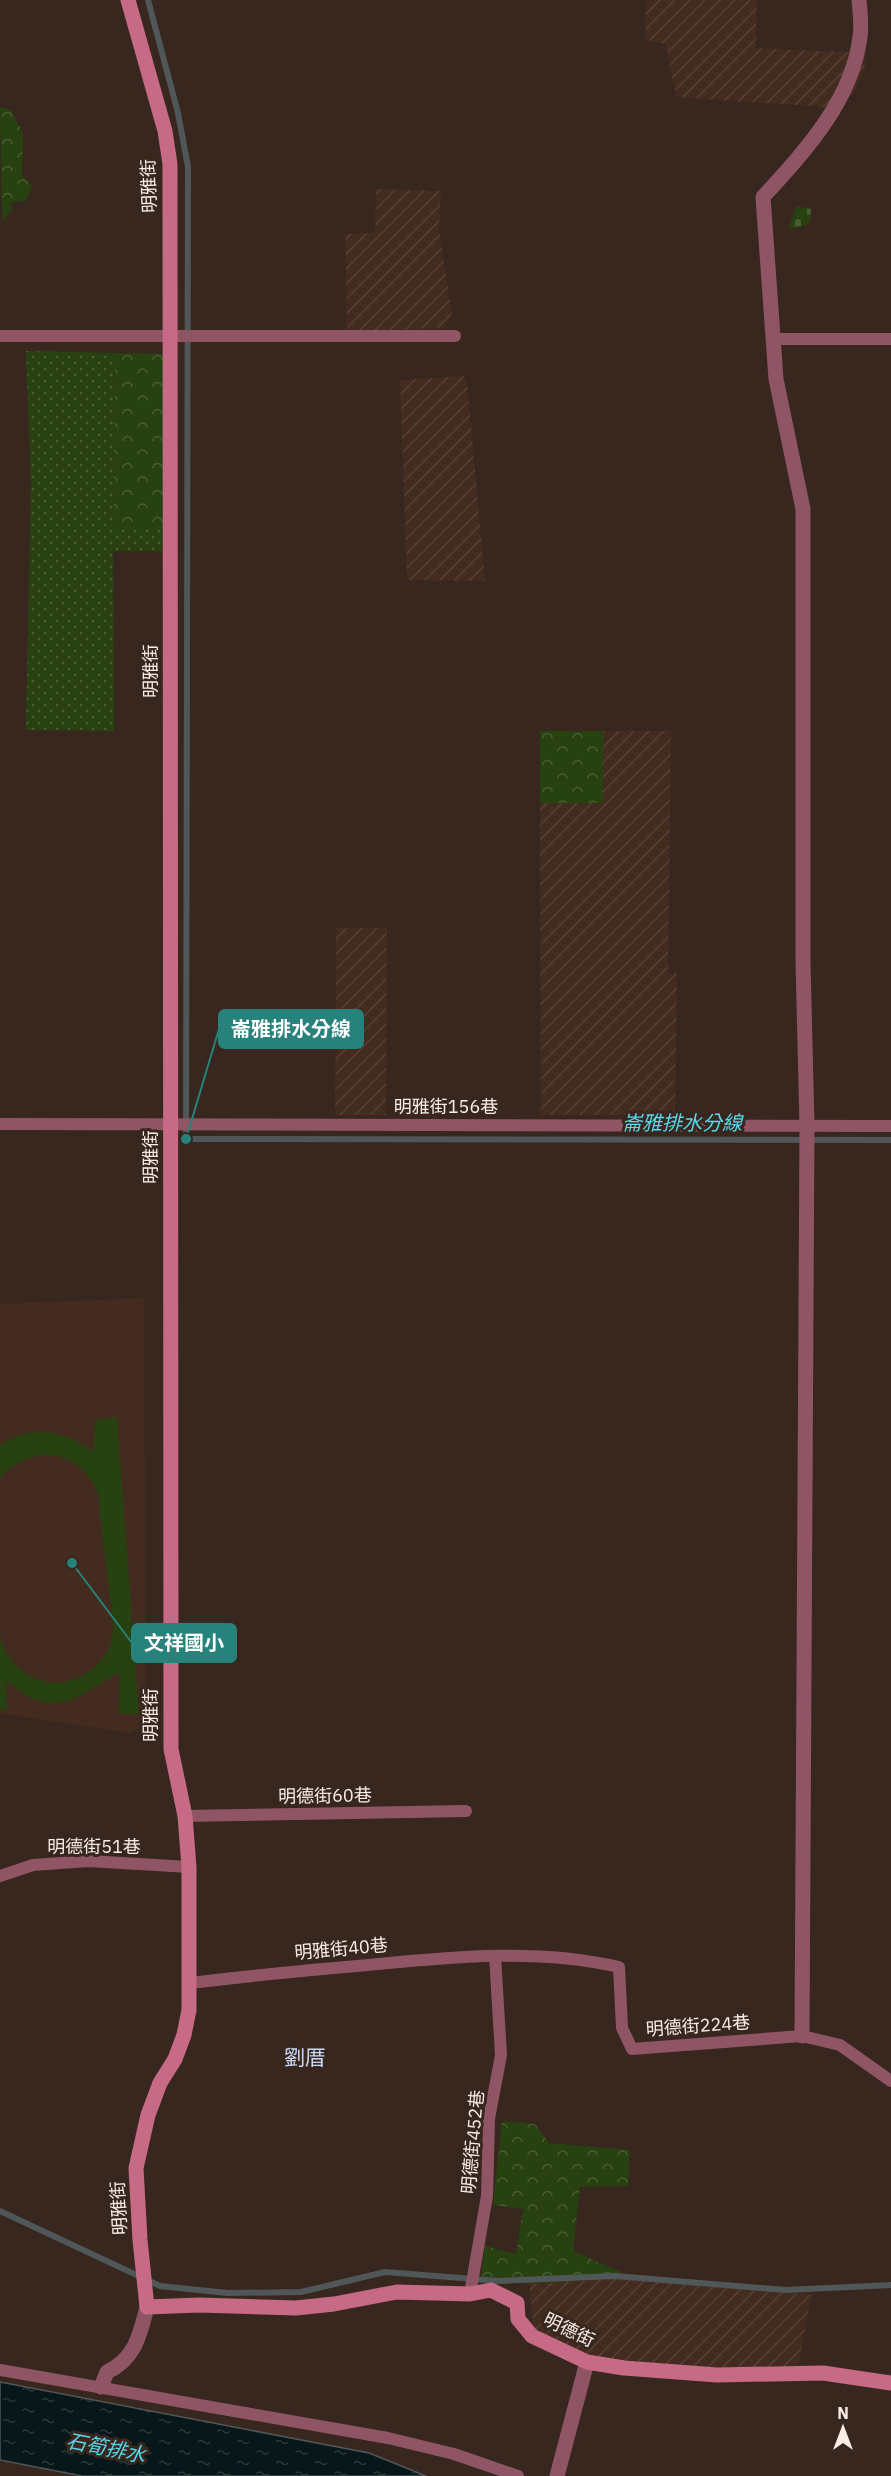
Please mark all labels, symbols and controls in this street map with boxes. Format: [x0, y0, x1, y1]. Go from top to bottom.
street label: 明雅街 [136, 159, 161, 213]
street label: 明雅街 [139, 644, 162, 698]
callout: 崙雅排水分線 [219, 1010, 363, 1048]
text: 崙雅排水分線 [231, 1015, 351, 1042]
street label: 明雅街156巷 [394, 1095, 498, 1118]
water label: 崙雅排水分線 [622, 1109, 744, 1136]
street label: 明雅街 [139, 1130, 162, 1184]
callout: 文祥國小 [132, 1624, 236, 1662]
text: 文祥國小 [144, 1629, 224, 1656]
street label: 明雅街 [139, 1688, 162, 1742]
street label: 明德街60巷 [278, 1783, 372, 1808]
street label: 明德街51巷 [47, 1835, 141, 1858]
street label: 明雅街40巷 [293, 1933, 389, 1964]
street label: 明德街224巷 [645, 2010, 751, 2041]
district label: 劉厝 [284, 2043, 326, 2071]
street label: 明德街452巷 [456, 2089, 489, 2195]
street label: 明雅街 [106, 2180, 131, 2236]
street label: 明德街 [540, 2307, 599, 2352]
north arrow [813, 2398, 873, 2458]
text: N [837, 2403, 849, 2423]
water label: 石筍排水 [64, 2427, 149, 2469]

